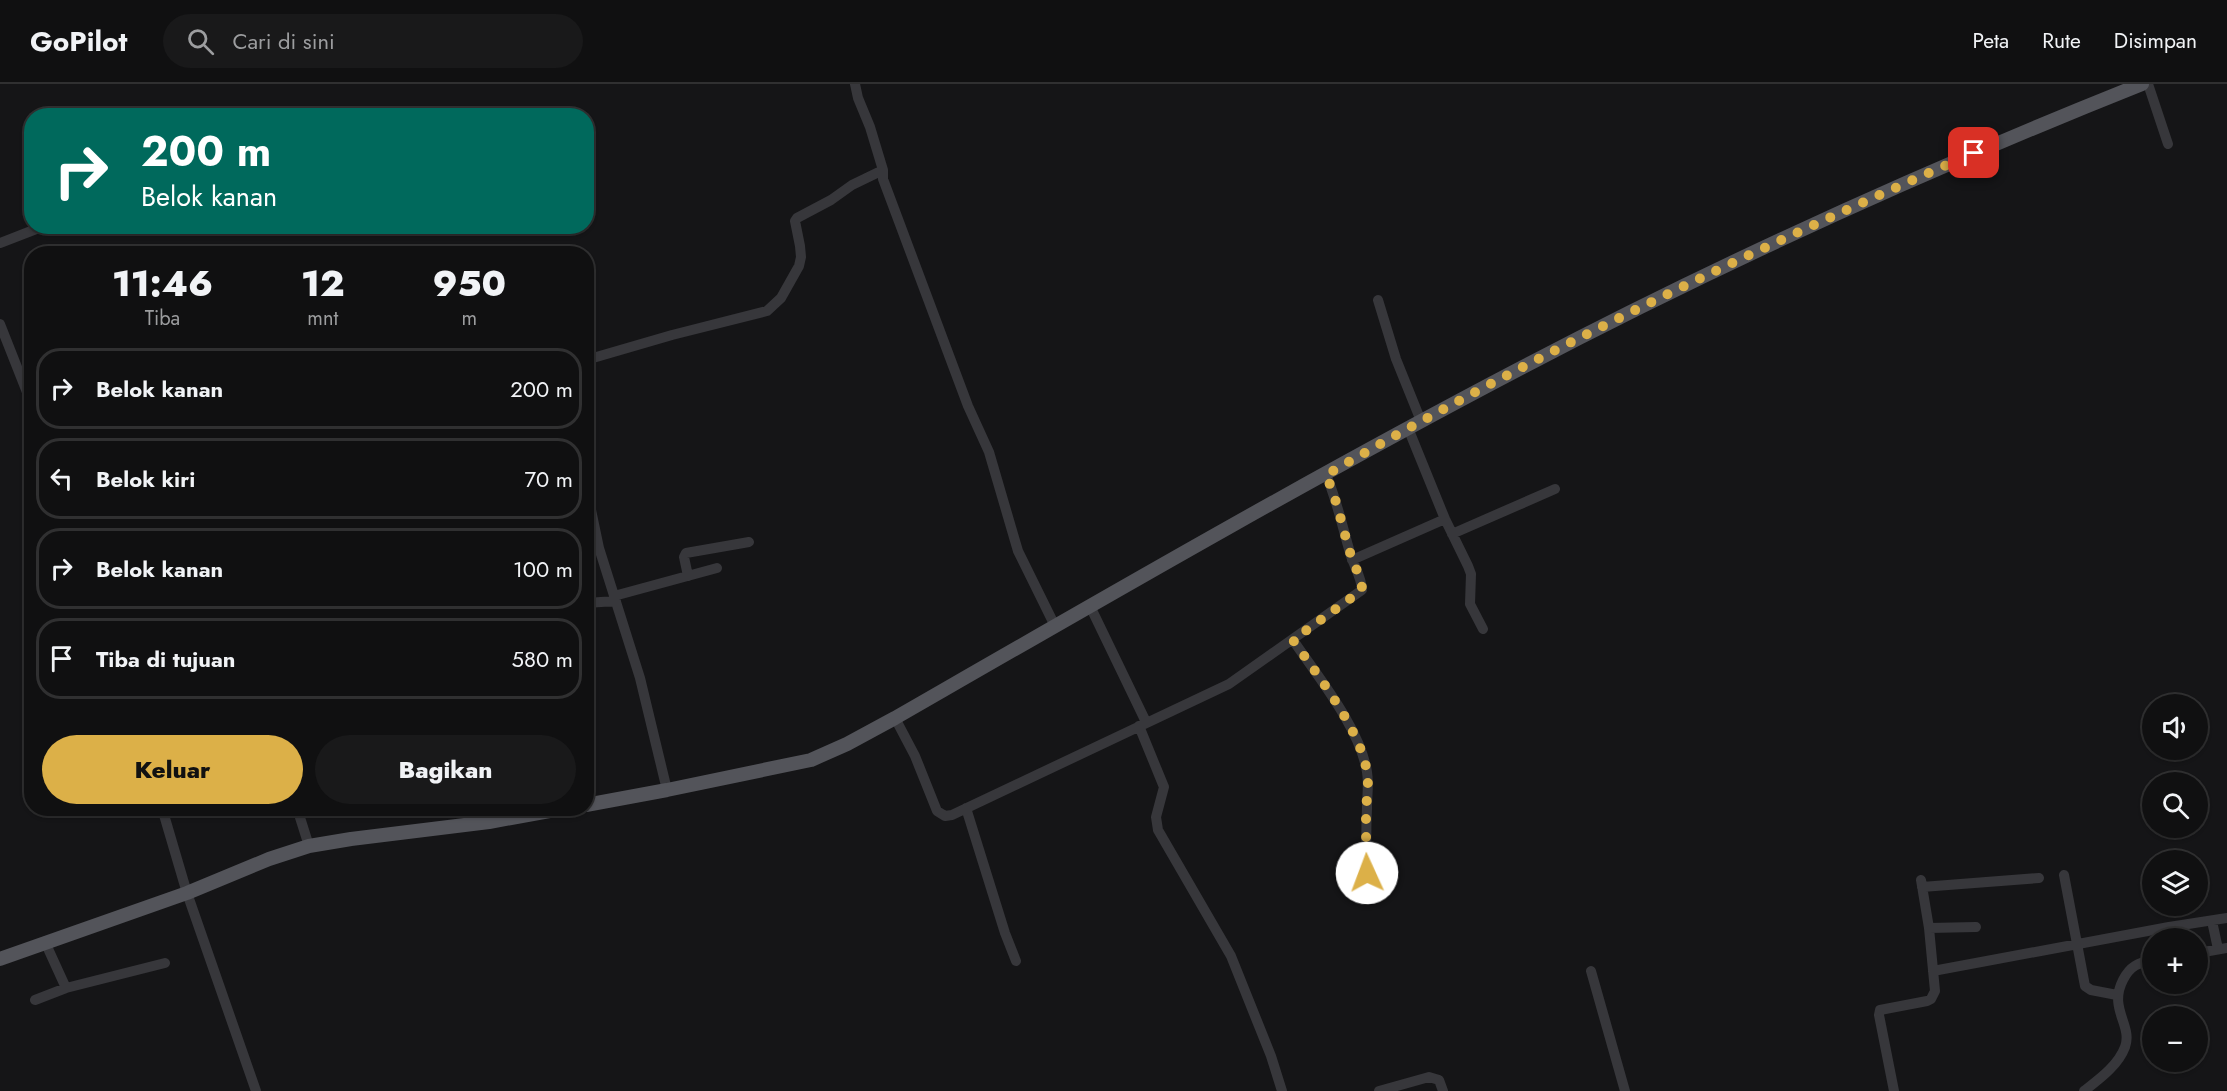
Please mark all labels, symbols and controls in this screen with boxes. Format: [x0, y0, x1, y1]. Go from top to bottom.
search box [163, 14, 583, 68]
text: GoPilot [30, 21, 127, 62]
icon: search [184, 25, 217, 58]
text: Cari di sini [232, 25, 335, 57]
text: Peta [1972, 26, 2009, 56]
text: Rute [2042, 26, 2081, 56]
text: Disimpan [2114, 26, 2197, 56]
text: 200 m [141, 121, 271, 182]
pin [1948, 127, 1999, 178]
icon: right [42, 132, 120, 210]
icon: arrive [1957, 136, 1990, 169]
text: Belok kanan [141, 177, 277, 216]
text: 11:46 [112, 257, 213, 309]
text: 12 [301, 257, 345, 309]
text: 950 [432, 257, 506, 309]
text: Tiba [145, 304, 180, 333]
text: mnt [307, 304, 338, 333]
text: m [461, 304, 477, 333]
icon: right [45, 372, 78, 405]
text: Belok kanan [96, 373, 223, 405]
text: 200 m [510, 373, 573, 405]
icon: left [45, 462, 78, 495]
text: Belok kiri [96, 463, 195, 495]
text: 70 m [524, 463, 573, 495]
icon: right [45, 552, 78, 585]
text: Belok kanan [96, 553, 223, 585]
text: 100 m [513, 553, 573, 585]
icon: arrive [45, 642, 78, 675]
text: Tiba di tujuan [96, 643, 235, 675]
text: 580 m [512, 643, 573, 675]
map controls [2142, 694, 2208, 1072]
button: sound [2142, 694, 2208, 760]
button: Keluar [42, 735, 303, 804]
button: Bagikan [315, 735, 576, 804]
button: search [2142, 772, 2208, 838]
position arrow [1335, 841, 1399, 905]
button: layers [2142, 850, 2208, 916]
button: + [2142, 928, 2208, 994]
button: − [2142, 1006, 2208, 1072]

